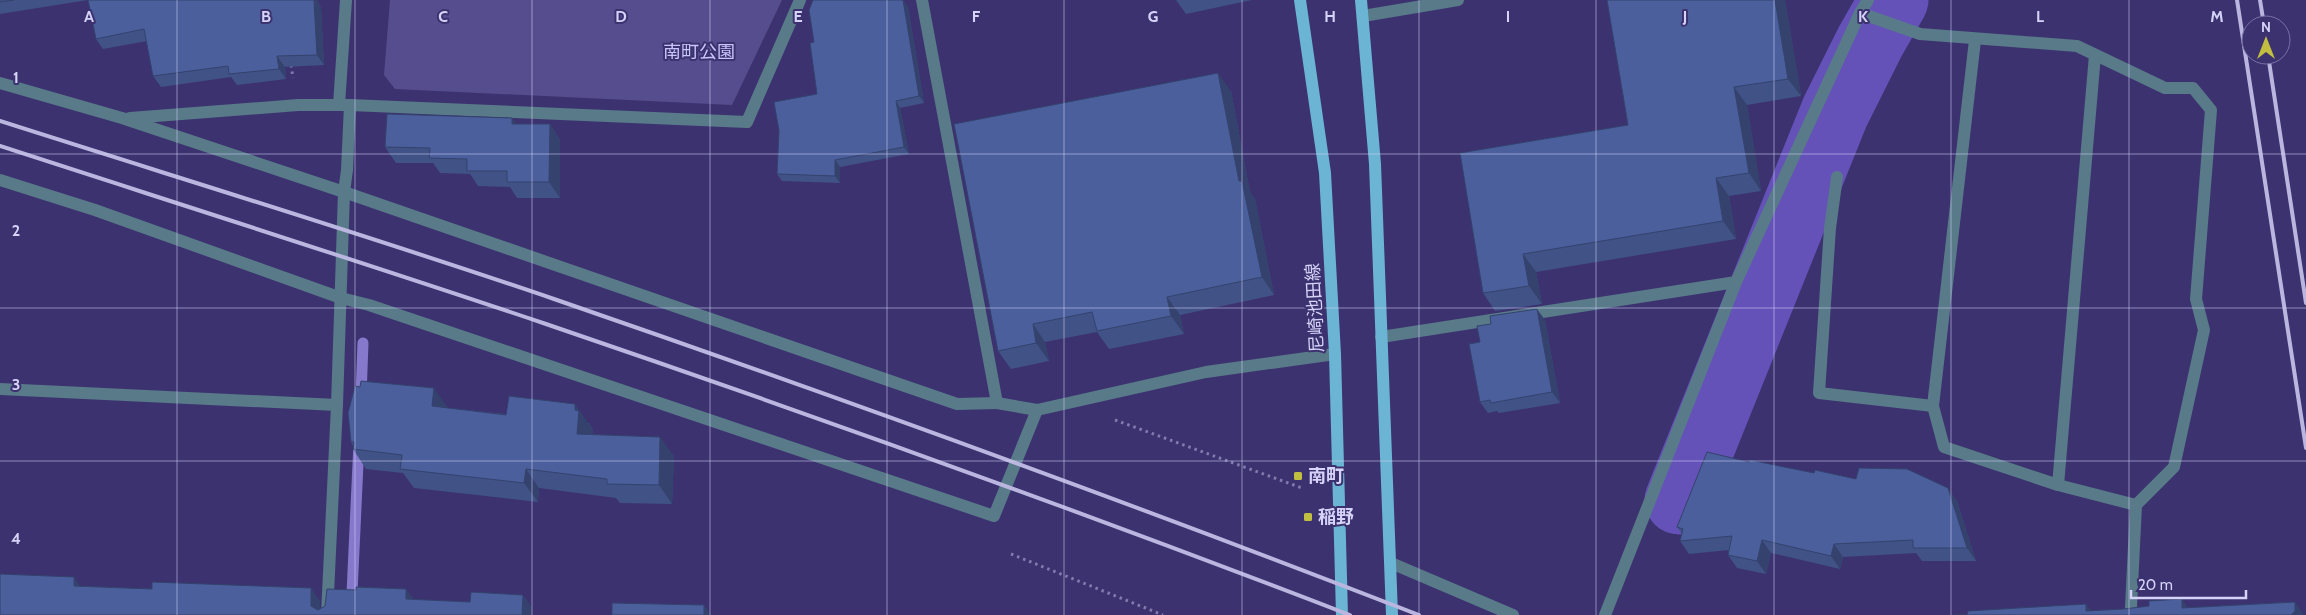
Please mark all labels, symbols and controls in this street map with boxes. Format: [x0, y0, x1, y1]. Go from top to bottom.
text: A [84, 7, 94, 26]
text: B [261, 7, 271, 26]
text: C [438, 7, 448, 26]
text: D [615, 7, 627, 26]
text: E [793, 7, 803, 26]
text: F [972, 7, 981, 26]
text: G [1148, 7, 1158, 26]
text: H [1324, 7, 1336, 26]
text: I [1506, 7, 1510, 26]
text: J [1682, 7, 1687, 26]
text: K [1858, 7, 1868, 26]
text: L [2036, 7, 2044, 26]
text: M [2210, 7, 2224, 26]
north arrow [2241, 15, 2291, 65]
text: N [2261, 18, 2271, 36]
park label: 南町公園 [663, 41, 735, 63]
text: 1 [13, 68, 19, 87]
text: 2 [12, 221, 20, 240]
street label: 尼崎池田線 [1302, 262, 1328, 354]
text: 3 [12, 375, 20, 394]
place label: 南町 [1308, 465, 1344, 487]
marker: 南町 [1292, 470, 1304, 482]
place label: 稲野 [1318, 506, 1354, 528]
marker: 稲野 [1302, 511, 1314, 523]
text: 4 [11, 529, 21, 548]
scale bar [2131, 568, 2246, 600]
text: 20 m [2138, 576, 2173, 594]

